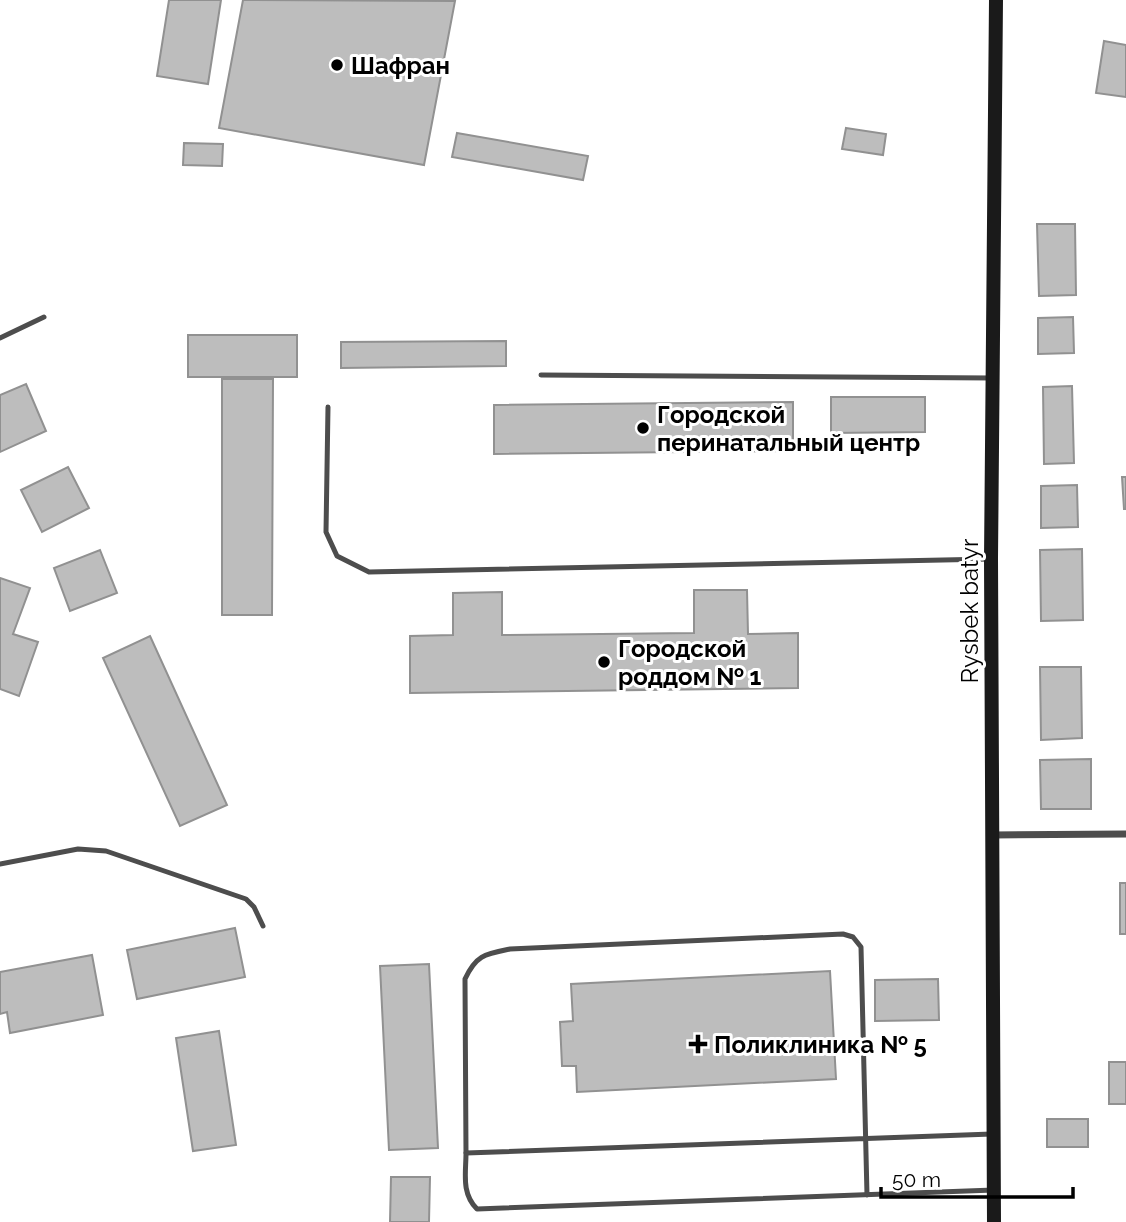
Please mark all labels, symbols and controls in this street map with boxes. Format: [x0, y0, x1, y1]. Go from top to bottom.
place label: Шафран [351, 51, 450, 80]
marker: Шафран [329, 57, 345, 73]
place label: Городской перинатальный центр [657, 400, 920, 457]
marker: Городской перинатальный центр [635, 420, 651, 436]
street label: Rysbek batyr [955, 538, 984, 683]
place label: Городской роддом № 1 [618, 634, 761, 691]
marker: Городской роддом № 1 [596, 654, 612, 670]
place label: Поликлиника № 5 [714, 1030, 927, 1059]
marker: Поликлиника № 5 [688, 1034, 708, 1054]
scale bar [881, 1156, 1074, 1200]
text: 50 m [892, 1167, 941, 1192]

